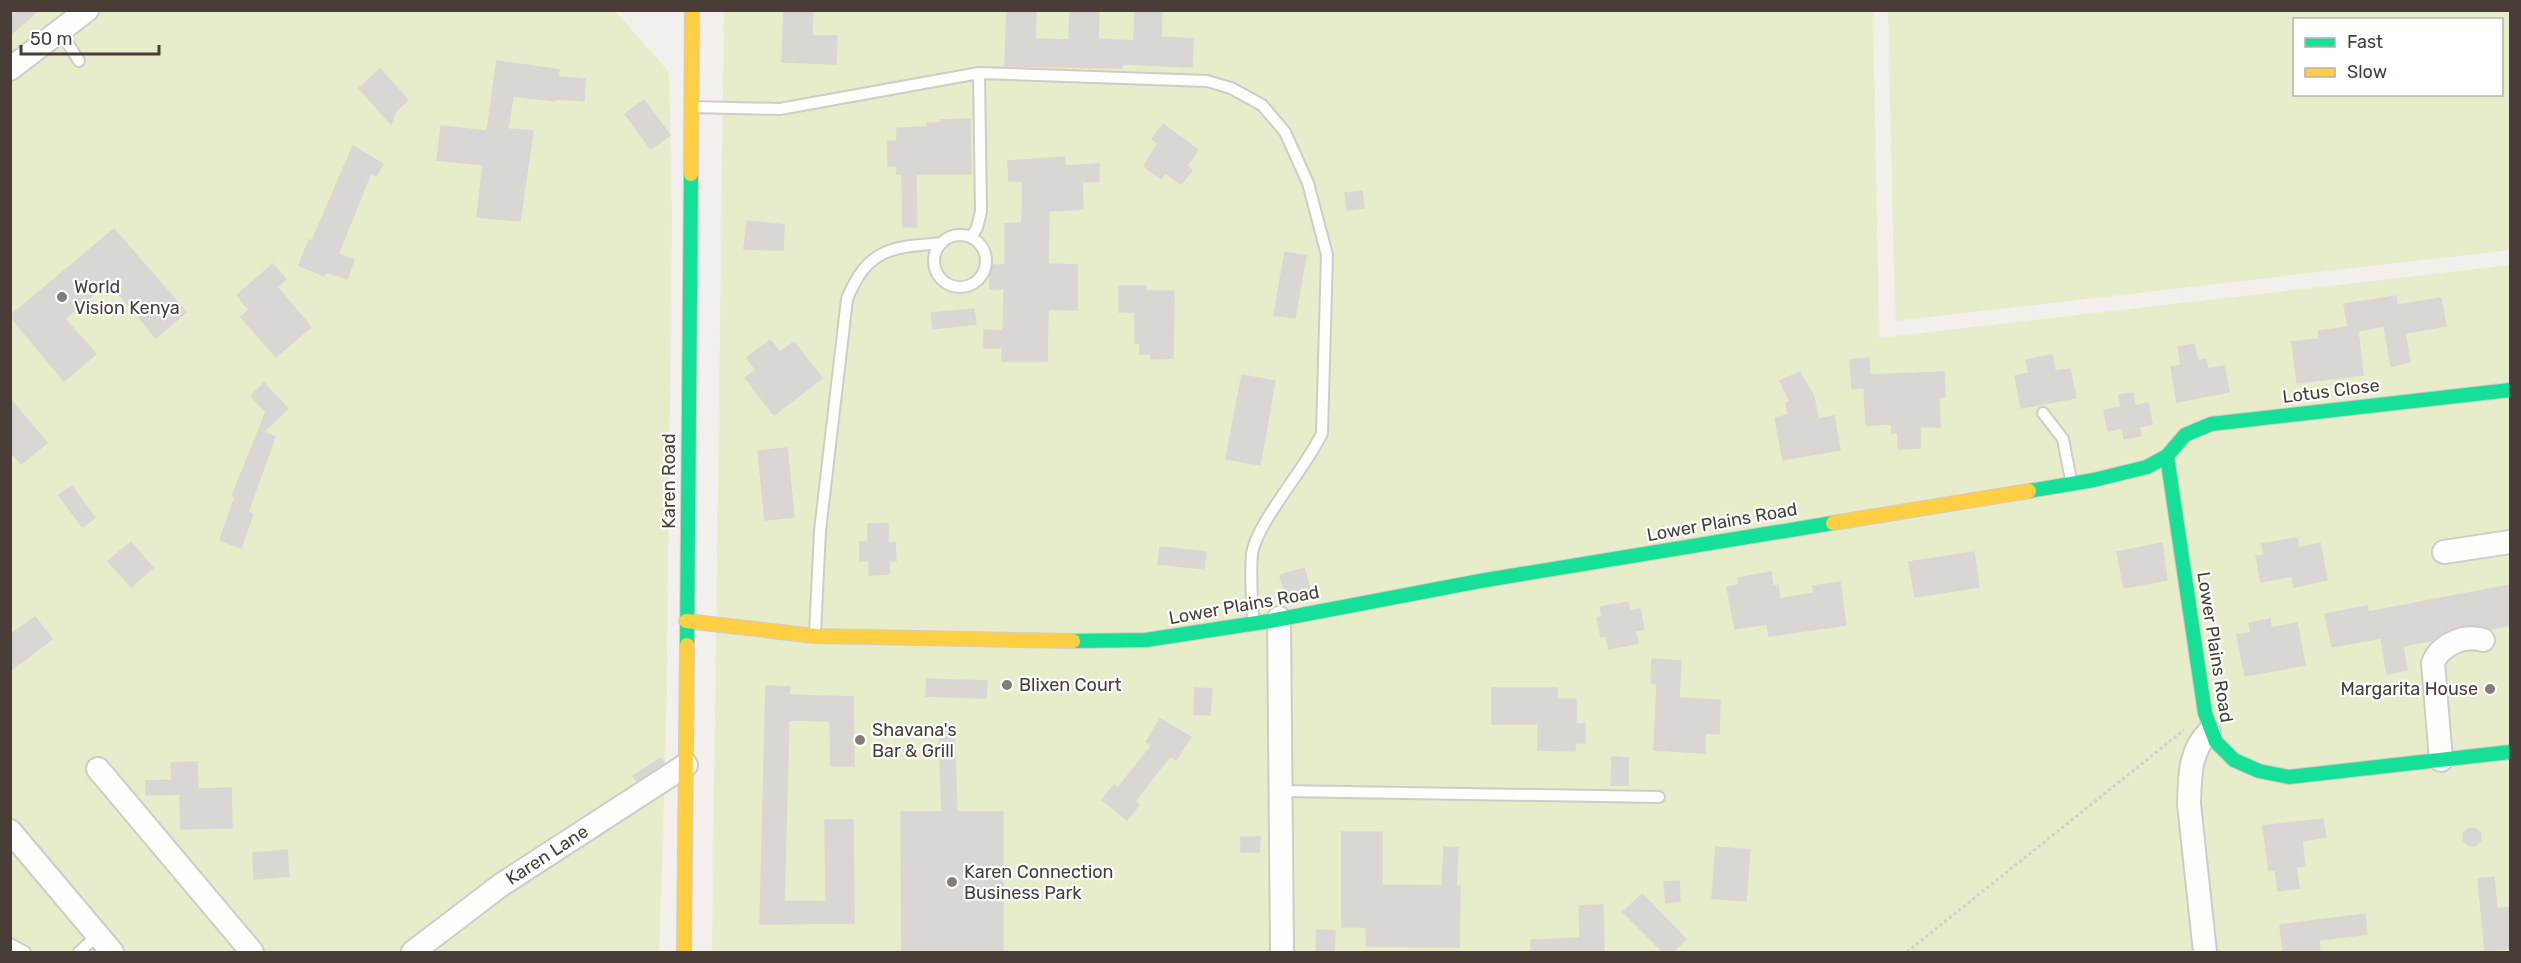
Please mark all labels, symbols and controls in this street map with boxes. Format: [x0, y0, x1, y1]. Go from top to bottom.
scale bar [21, 18, 159, 56]
legend [2293, 18, 2503, 96]
text: 50 m [30, 28, 73, 50]
text: Fast [2347, 31, 2383, 53]
text: Slow [2347, 61, 2387, 83]
place label: World Vision Kenya [74, 276, 180, 319]
marker: World Vision Kenya [55, 290, 69, 304]
street label: Lotus Close [2281, 374, 2381, 408]
street label: Karen Road [658, 433, 680, 529]
street label: Lower Plains Road [1645, 498, 1799, 546]
street label: Lower Plains Road [2192, 570, 2238, 724]
street label: Lower Plains Road [1167, 581, 1321, 629]
place label: Blixen Court [1019, 674, 1122, 696]
marker: Blixen Court [1000, 678, 1014, 692]
place label: Margarita House [2341, 678, 2478, 700]
marker: Margarita House [2483, 682, 2497, 696]
place label: Shavana's Bar & Grill [872, 719, 957, 762]
marker: Shavana's Bar & Grill [853, 733, 867, 747]
street label: Karen Lane [502, 820, 592, 890]
place label: Karen Connection Business Park [964, 861, 1113, 904]
marker: Karen Connection Business Park [945, 875, 959, 889]

